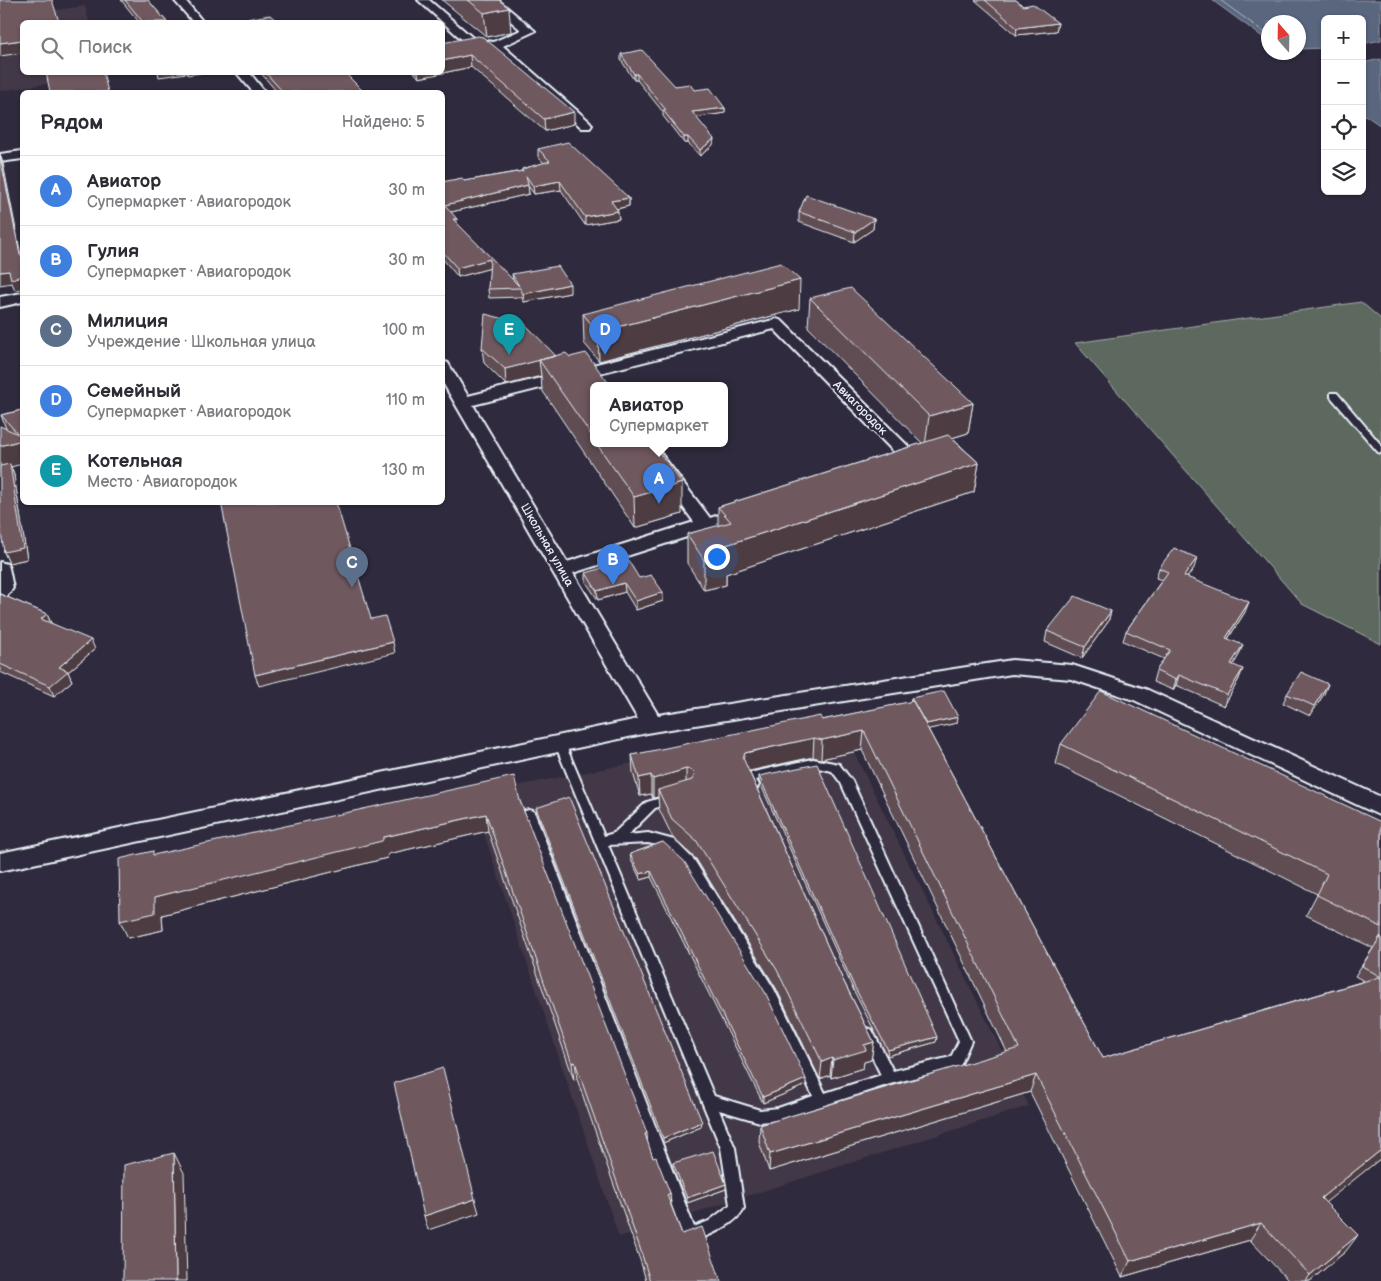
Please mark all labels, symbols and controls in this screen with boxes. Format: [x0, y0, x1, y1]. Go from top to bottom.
north arrow [1261, 15, 1306, 60]
map controls [1321, 15, 1366, 195]
button: + [1321, 15, 1366, 60]
search box [20, 20, 445, 75]
icon: search [38, 34, 66, 62]
text: Поиск [78, 36, 132, 59]
button: − [1321, 60, 1366, 105]
button: locate [1321, 105, 1366, 150]
text: Рядом [40, 110, 103, 135]
text: Найдено: 5 [342, 113, 425, 132]
button: layers [1321, 150, 1366, 195]
text: Авиатор [87, 170, 161, 193]
text: A [51, 181, 61, 200]
text: 30 m [388, 181, 425, 200]
text: Супермаркет · Авиагородок [87, 193, 291, 212]
text: Гулия [87, 240, 139, 263]
text: B [50, 251, 62, 270]
text: 30 m [388, 251, 425, 270]
text: Супермаркет · Авиагородок [87, 263, 291, 282]
text: Милиция [87, 310, 168, 333]
pin: E [493, 314, 525, 355]
pin: D [589, 314, 621, 355]
text: C [50, 321, 62, 340]
text: 100 m [382, 321, 425, 340]
text: Учреждение · Школьная улица [87, 333, 316, 352]
street label: Авиагородок [829, 377, 891, 439]
text: Семейный [87, 380, 181, 403]
popup [590, 382, 728, 447]
text: D [50, 391, 62, 410]
text: 110 m [386, 391, 425, 410]
text: Авиатор [609, 394, 684, 417]
text: Супермаркет · Авиагородок [87, 403, 291, 422]
text: Супермаркет [609, 417, 709, 436]
text: Котельная [87, 450, 183, 473]
text: E [51, 461, 61, 480]
text: 130 m [382, 461, 425, 480]
pin: A [643, 463, 675, 504]
text: Место · Авиагородок [87, 473, 237, 492]
street label: Школьная улица [517, 501, 577, 589]
pin: B [597, 544, 629, 585]
your location [704, 544, 730, 570]
pin: C [336, 547, 368, 588]

